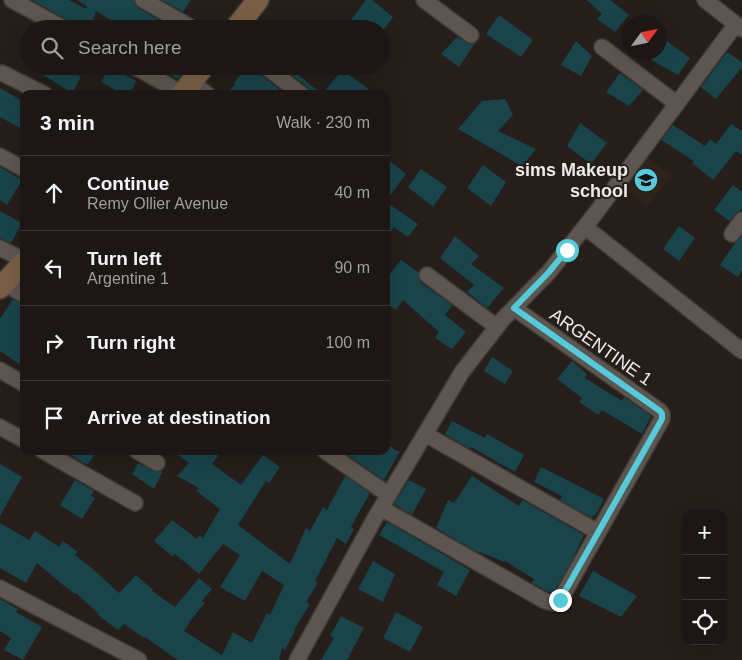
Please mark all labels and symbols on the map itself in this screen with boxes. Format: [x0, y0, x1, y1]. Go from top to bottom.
north arrow [622, 15, 667, 60]
place label: sims Makeup school [515, 160, 628, 201]
school or university icon: sims Makeup school [633, 167, 659, 193]
route start [556, 239, 579, 262]
street label: ARGENTINE 1 [546, 304, 656, 390]
route end [549, 589, 572, 612]

